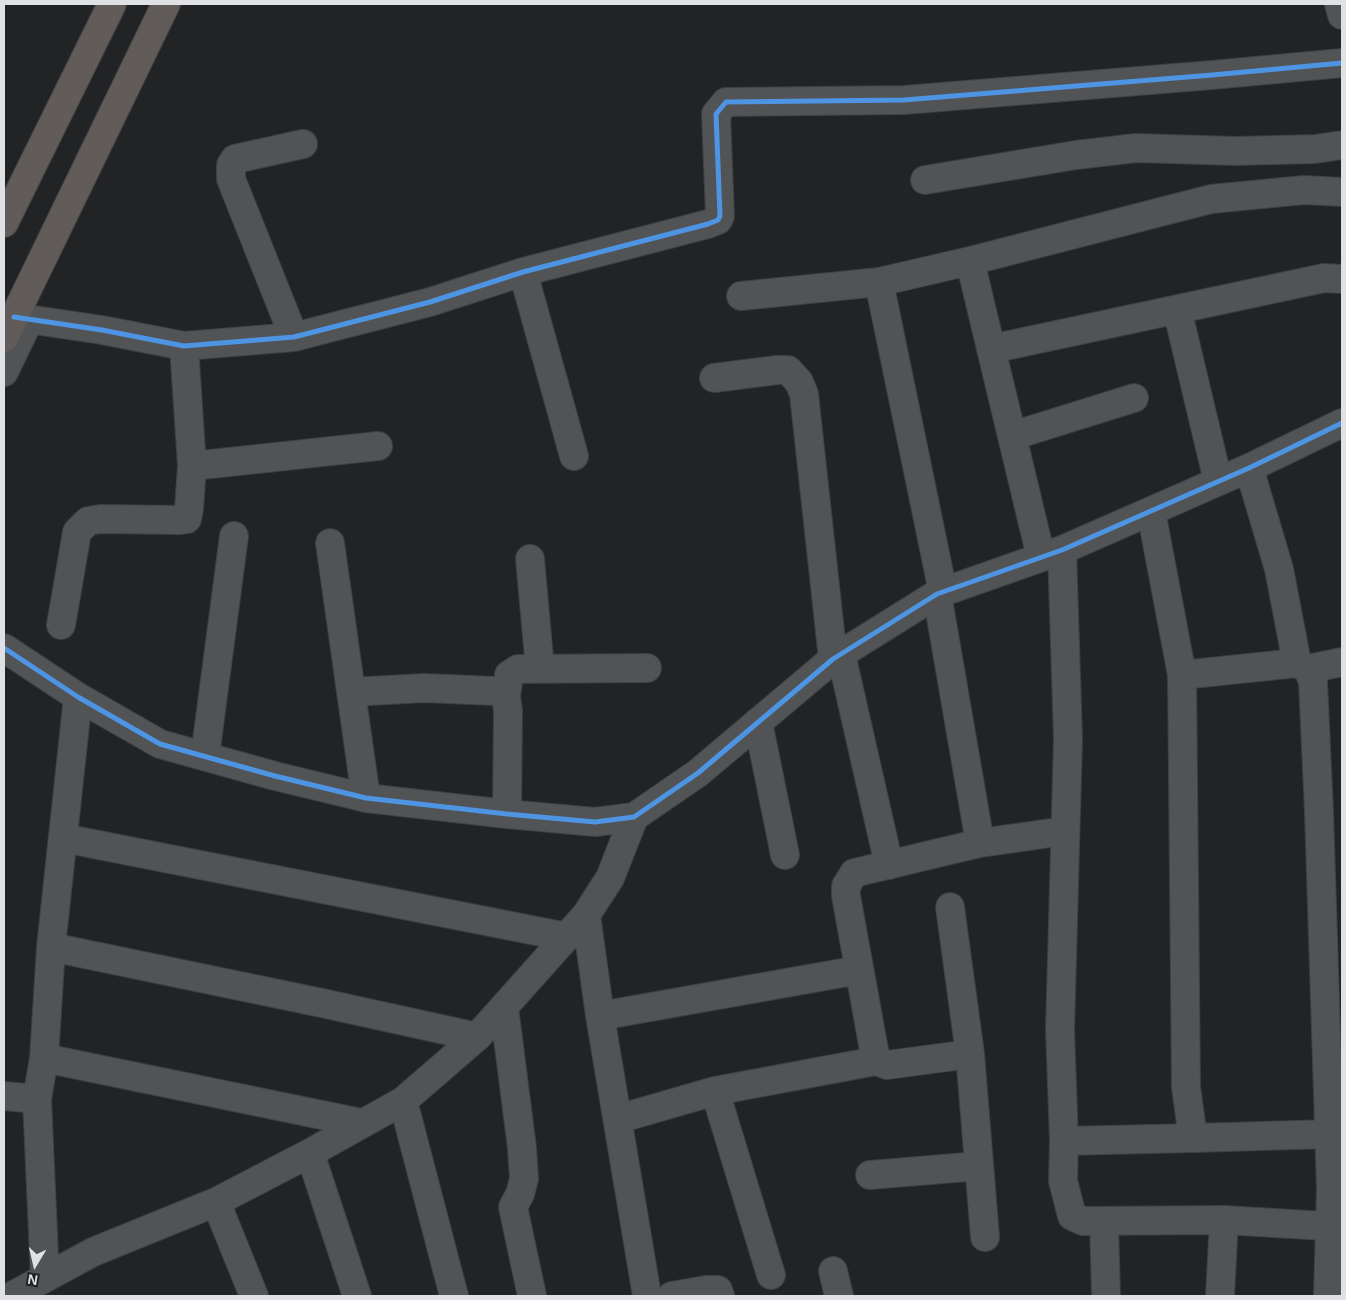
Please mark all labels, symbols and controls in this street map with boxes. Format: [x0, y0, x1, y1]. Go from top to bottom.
north arrow [10, 1240, 60, 1290]
text: N [26, 1271, 39, 1289]

